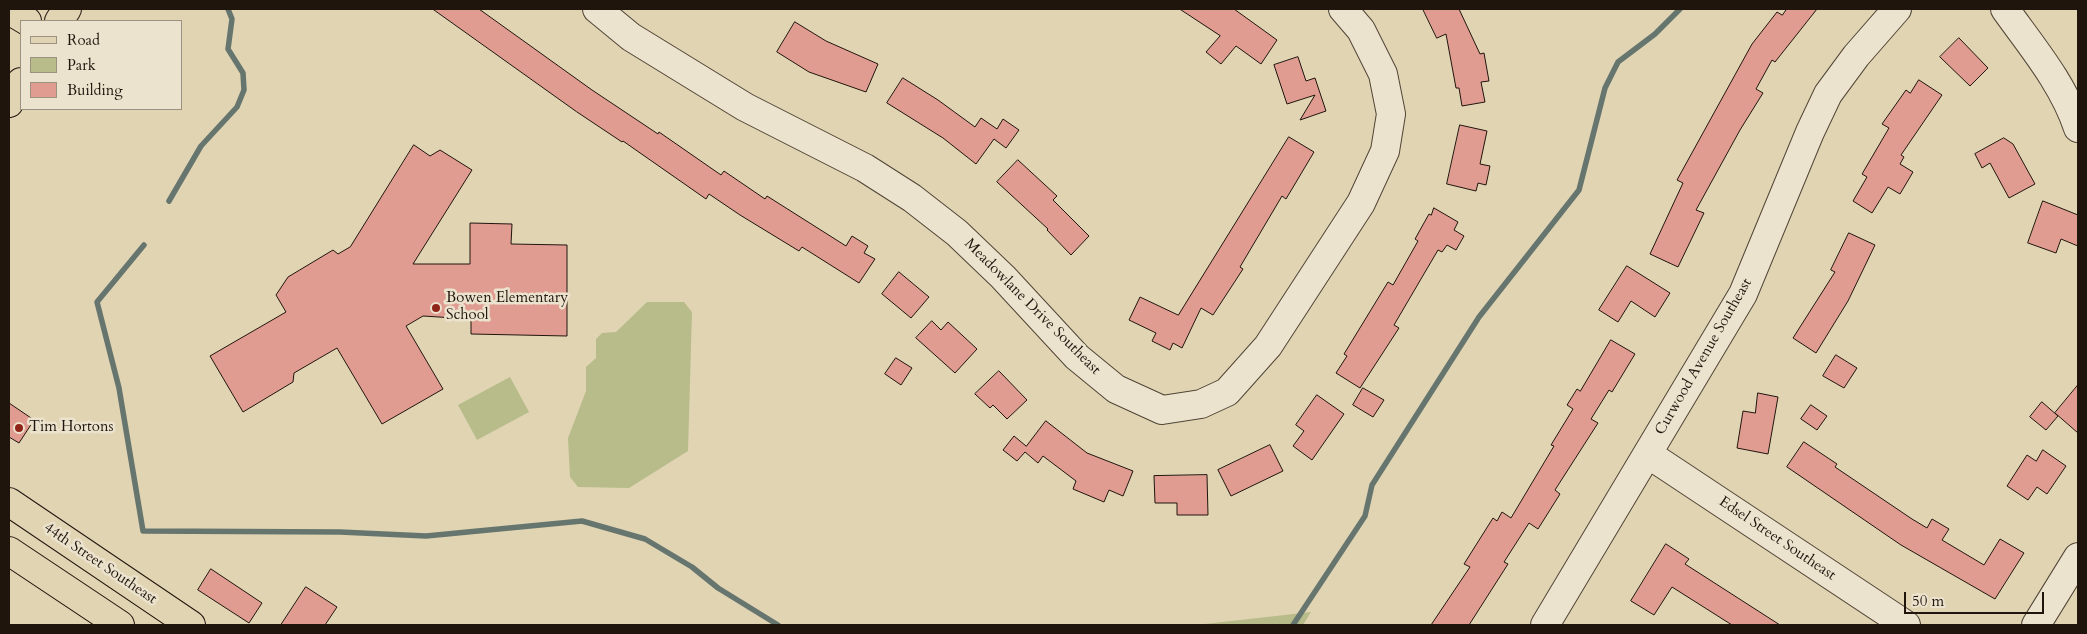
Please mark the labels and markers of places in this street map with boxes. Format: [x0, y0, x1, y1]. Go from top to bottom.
place label: Bowen Elementary School [446, 290, 568, 325]
marker: Bowen Elementary School [430, 302, 442, 314]
place label: Tim Hortons [29, 419, 113, 437]
marker: Tim Hortons [13, 422, 25, 434]

